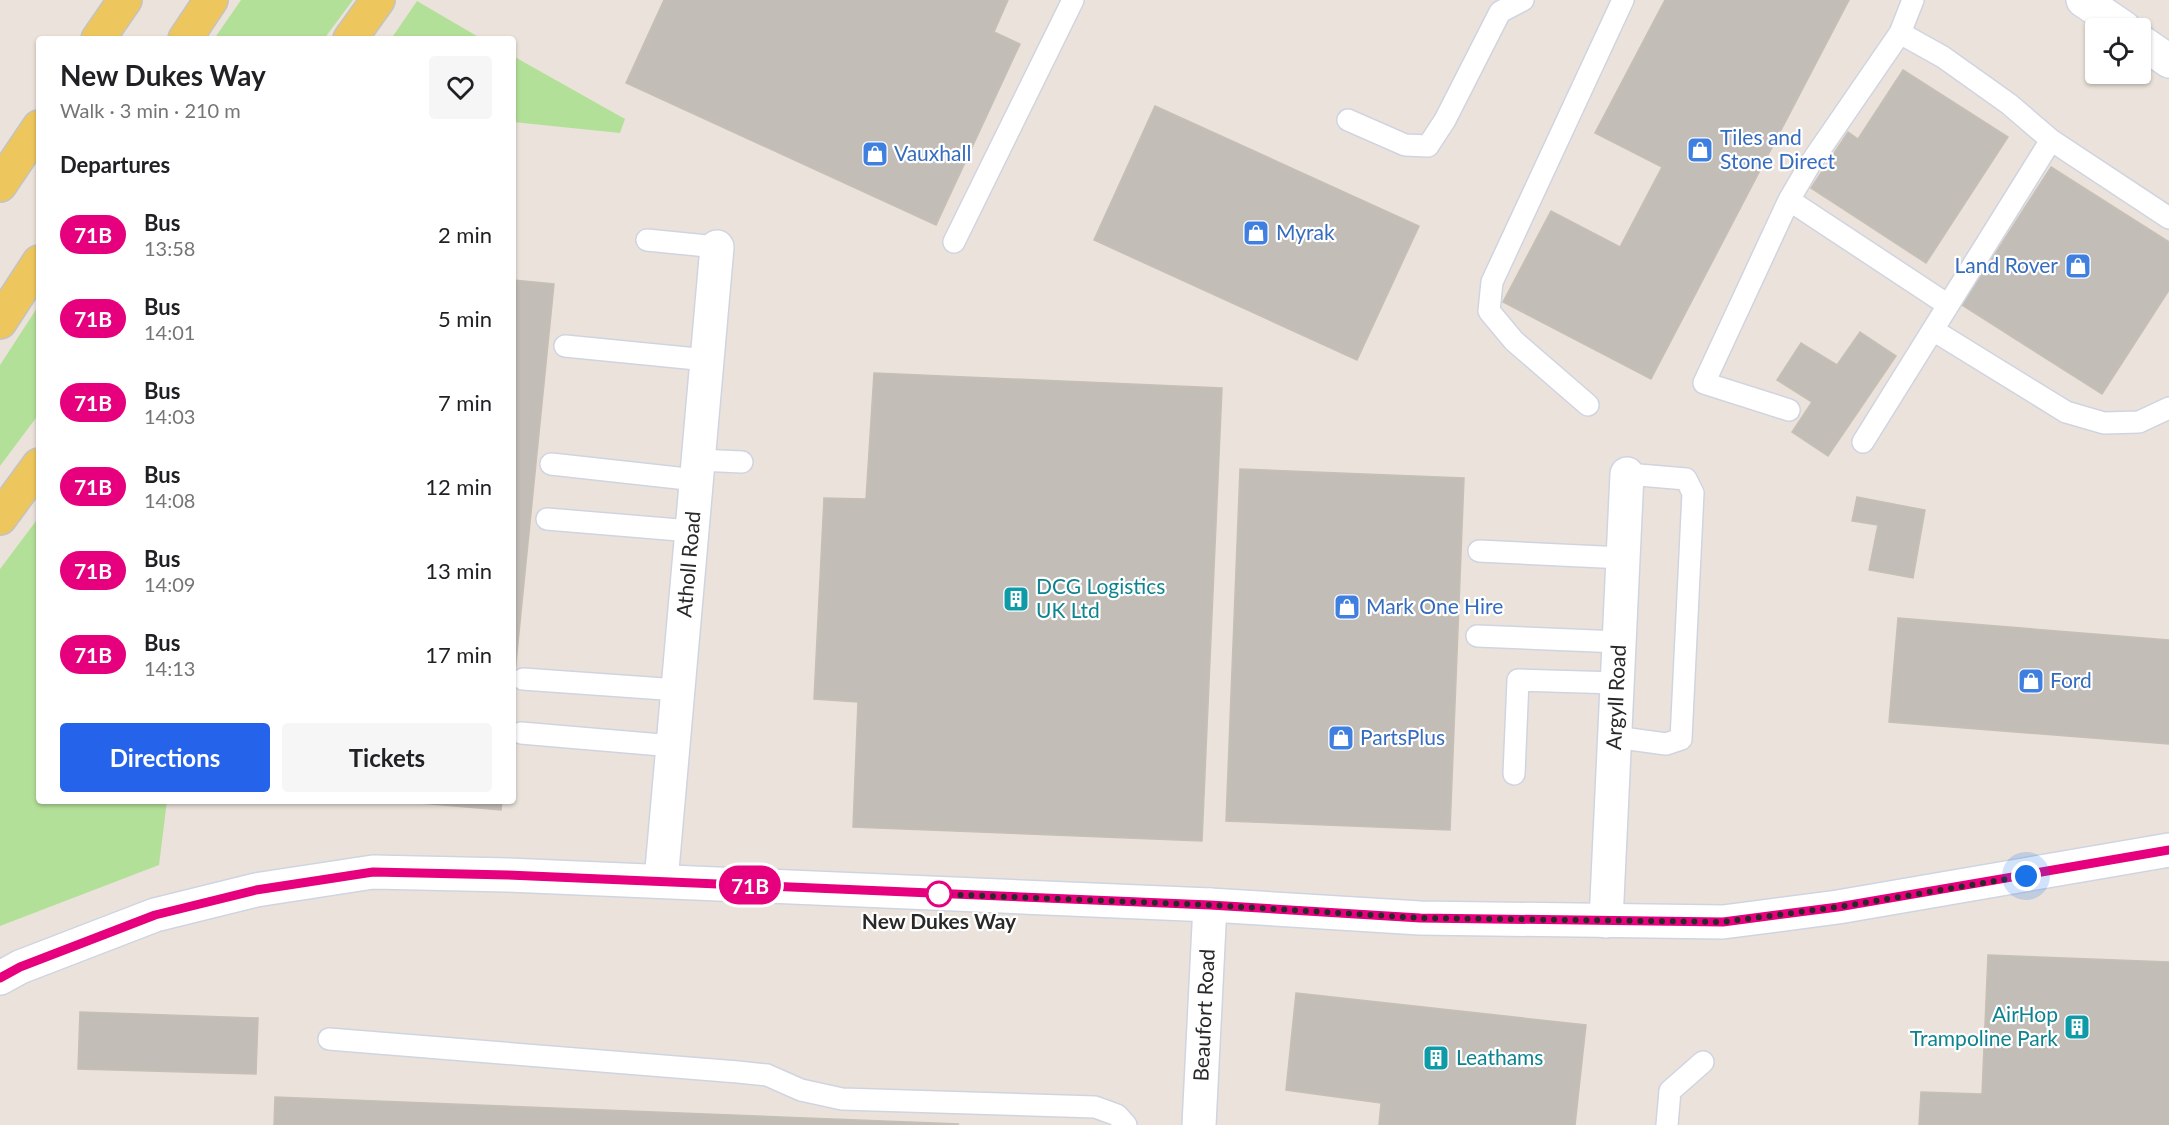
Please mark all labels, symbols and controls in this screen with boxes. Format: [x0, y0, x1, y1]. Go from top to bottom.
map controls [2085, 18, 2151, 84]
button: locate [2085, 18, 2151, 84]
button: heart [429, 56, 492, 119]
text: New Dukes Way [60, 58, 266, 92]
text: Walk · 3 min · 210 m [60, 98, 241, 122]
place label: Tiles and Stone Direct [1720, 124, 1836, 173]
shop icon: Tiles and Stone Direct [1685, 135, 1715, 165]
shop icon: Vauxhall [860, 139, 890, 169]
place label: Vauxhall [894, 140, 971, 165]
text: Departures [60, 151, 170, 178]
text: Bus [144, 209, 180, 236]
shop icon: Myrak [1241, 218, 1271, 248]
place label: Myrak [1276, 219, 1335, 244]
text: 2 min [438, 221, 492, 248]
text: 71B [74, 222, 112, 247]
text: 13:58 [144, 236, 195, 260]
shop icon: Land Rover [2063, 251, 2093, 281]
place label: Land Rover [1955, 252, 2058, 277]
text: Bus [144, 293, 180, 320]
text: 5 min [438, 305, 492, 332]
text: 71B [74, 306, 112, 331]
text: 14:01 [144, 320, 195, 344]
text: Bus [144, 377, 180, 404]
text: 7 min [438, 389, 492, 416]
text: 71B [74, 390, 112, 415]
text: 14:03 [144, 404, 195, 428]
text: Bus [144, 461, 180, 488]
text: 12 min [425, 473, 492, 500]
text: 71B [74, 474, 112, 499]
text: 14:08 [144, 488, 195, 512]
street label: Atholl Road [670, 510, 705, 618]
text: Bus [144, 545, 180, 572]
text: 13 min [425, 557, 492, 584]
text: 71B [74, 558, 112, 583]
text: 14:09 [144, 572, 195, 596]
place label: DCG Logistics UK Ltd [1036, 573, 1165, 622]
building icon: DCG Logistics UK Ltd [1001, 584, 1031, 614]
shop icon: Mark One Hire [1332, 592, 1362, 622]
place label: Mark One Hire [1366, 593, 1503, 618]
text: Bus [144, 629, 180, 656]
text: 17 min [425, 641, 492, 668]
text: 71B [74, 642, 112, 667]
street label: Argyll Road [1600, 644, 1630, 750]
text: 14:13 [144, 656, 195, 680]
shop icon: Ford [2016, 666, 2046, 696]
place label: Ford [2050, 667, 2092, 692]
button: Directions [60, 723, 270, 792]
button: Tickets [282, 723, 492, 792]
shop icon: PartsPlus [1326, 723, 1356, 753]
place label: PartsPlus [1360, 724, 1445, 749]
your location [2011, 861, 2041, 891]
line badge: 71B [716, 866, 784, 904]
text: 71B [731, 873, 769, 898]
marker: New Dukes Way [926, 881, 952, 907]
place label: New Dukes Way [862, 908, 1017, 933]
street label: Beaufort Road [1187, 948, 1219, 1082]
place label: AirHop Trampoline Park [1910, 1001, 2058, 1050]
building icon: AirHop Trampoline Park [2062, 1012, 2092, 1042]
building icon: Leathams [1421, 1043, 1451, 1073]
place label: Leathams [1456, 1044, 1543, 1069]

